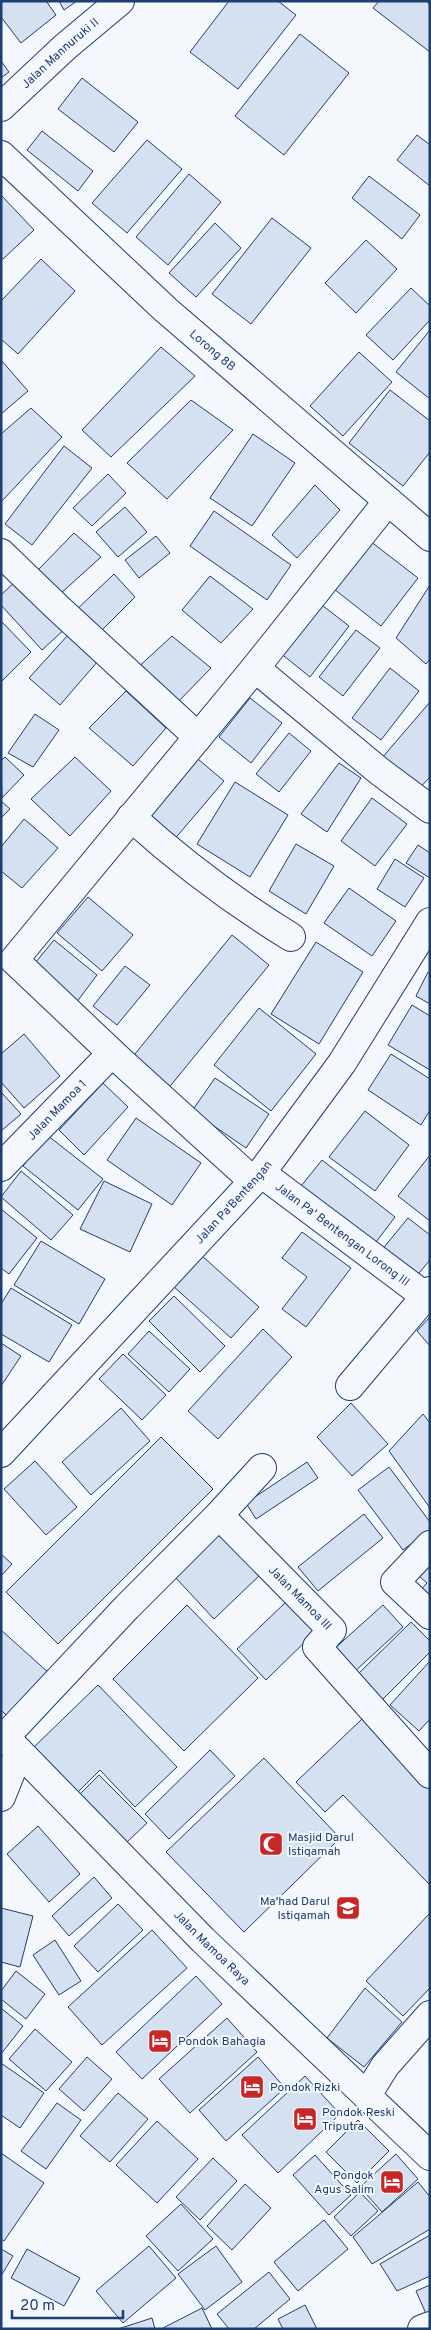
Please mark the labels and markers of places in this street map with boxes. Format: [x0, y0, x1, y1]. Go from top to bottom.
place label: Masjid Darul Istiqamah [288, 1830, 354, 1860]
mosque icon: Masjid Darul Istiqamah [258, 1831, 284, 1857]
place label: Ma'had Darul Istiqamah [260, 1894, 330, 1924]
school or university icon: Ma'had Darul Istiqamah [335, 1895, 361, 1921]
hotel icon: Pondok Bahagia [147, 2028, 173, 2054]
place label: Pondok Bahagia [178, 2034, 266, 2050]
hotel icon: Pondok Rizki [239, 2074, 265, 2100]
place label: Pondok Rizki [270, 2080, 340, 2096]
place label: Pondok Reski Triputra [322, 2105, 395, 2135]
hotel icon: Pondok Reski Triputra [292, 2106, 318, 2132]
place label: Pondok Agus Salim [314, 2168, 374, 2198]
hotel icon: Pondok Agus Salim [379, 2169, 405, 2195]

